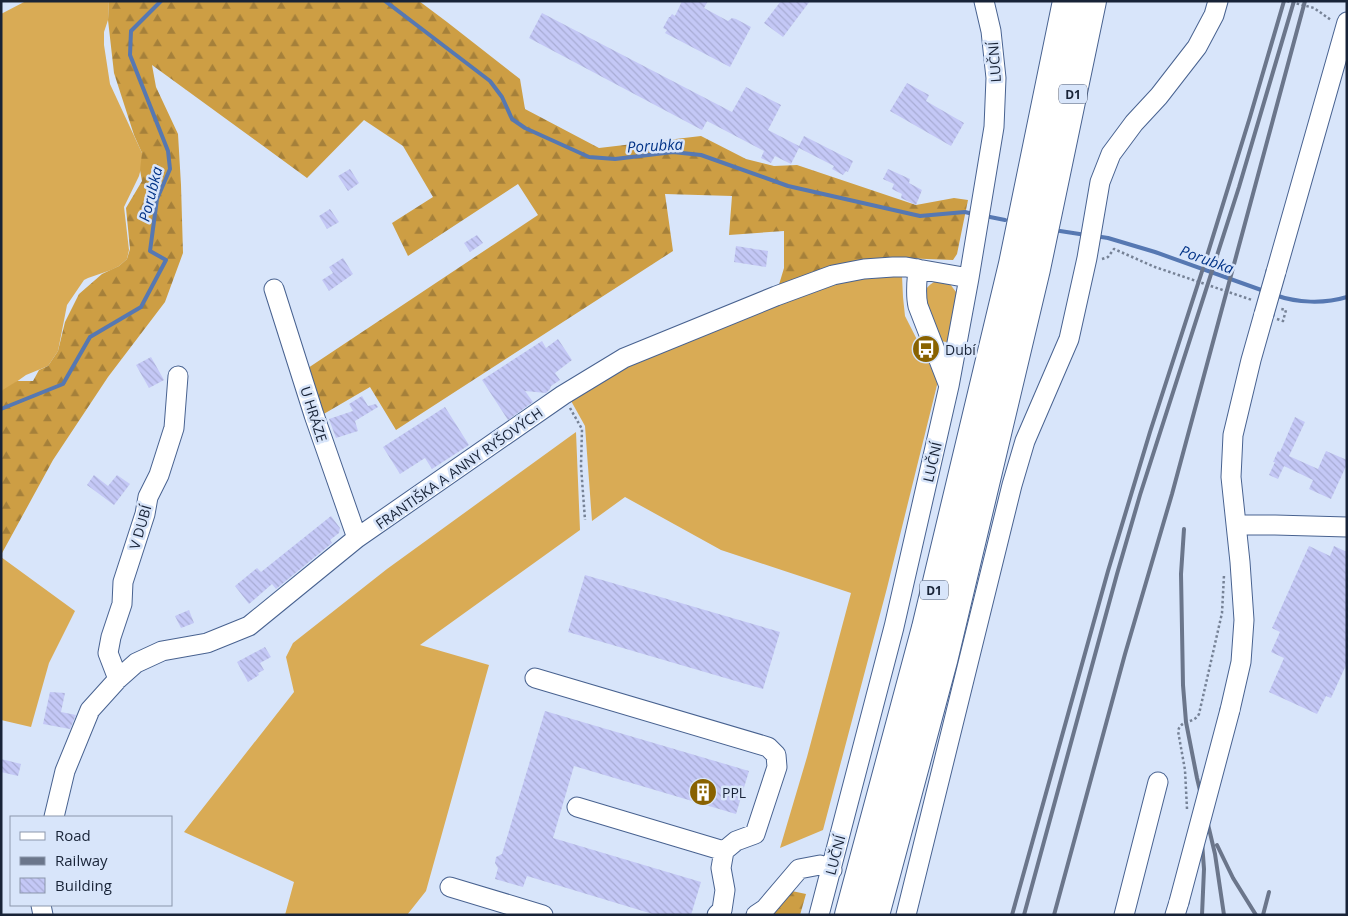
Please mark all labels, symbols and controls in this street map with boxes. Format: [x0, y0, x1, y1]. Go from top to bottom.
street label: LUČNÍ [983, 41, 1005, 83]
road number: D1 [1059, 85, 1087, 104]
water label: Porubka [627, 134, 684, 156]
water label: Porubka [134, 164, 167, 224]
water label: Porubka [1177, 240, 1237, 278]
bus stop icon: Dubí [911, 334, 941, 364]
place label: Dubí [945, 340, 976, 359]
street label: U HRÁZE [296, 384, 332, 444]
street label: FRANTIŠKA A ANNY RYŠOVÝCH [372, 403, 546, 533]
street label: LUČNÍ [918, 440, 946, 484]
street label: V DUBÍ [125, 503, 155, 551]
road number: D1 [920, 580, 948, 600]
building icon: PPL [688, 777, 718, 807]
place label: PPL [722, 783, 746, 802]
legend [10, 816, 172, 906]
text: Road [55, 825, 91, 845]
street label: LUČNÍ [821, 833, 849, 877]
text: Railway [55, 850, 108, 870]
text: Building [55, 875, 112, 895]

